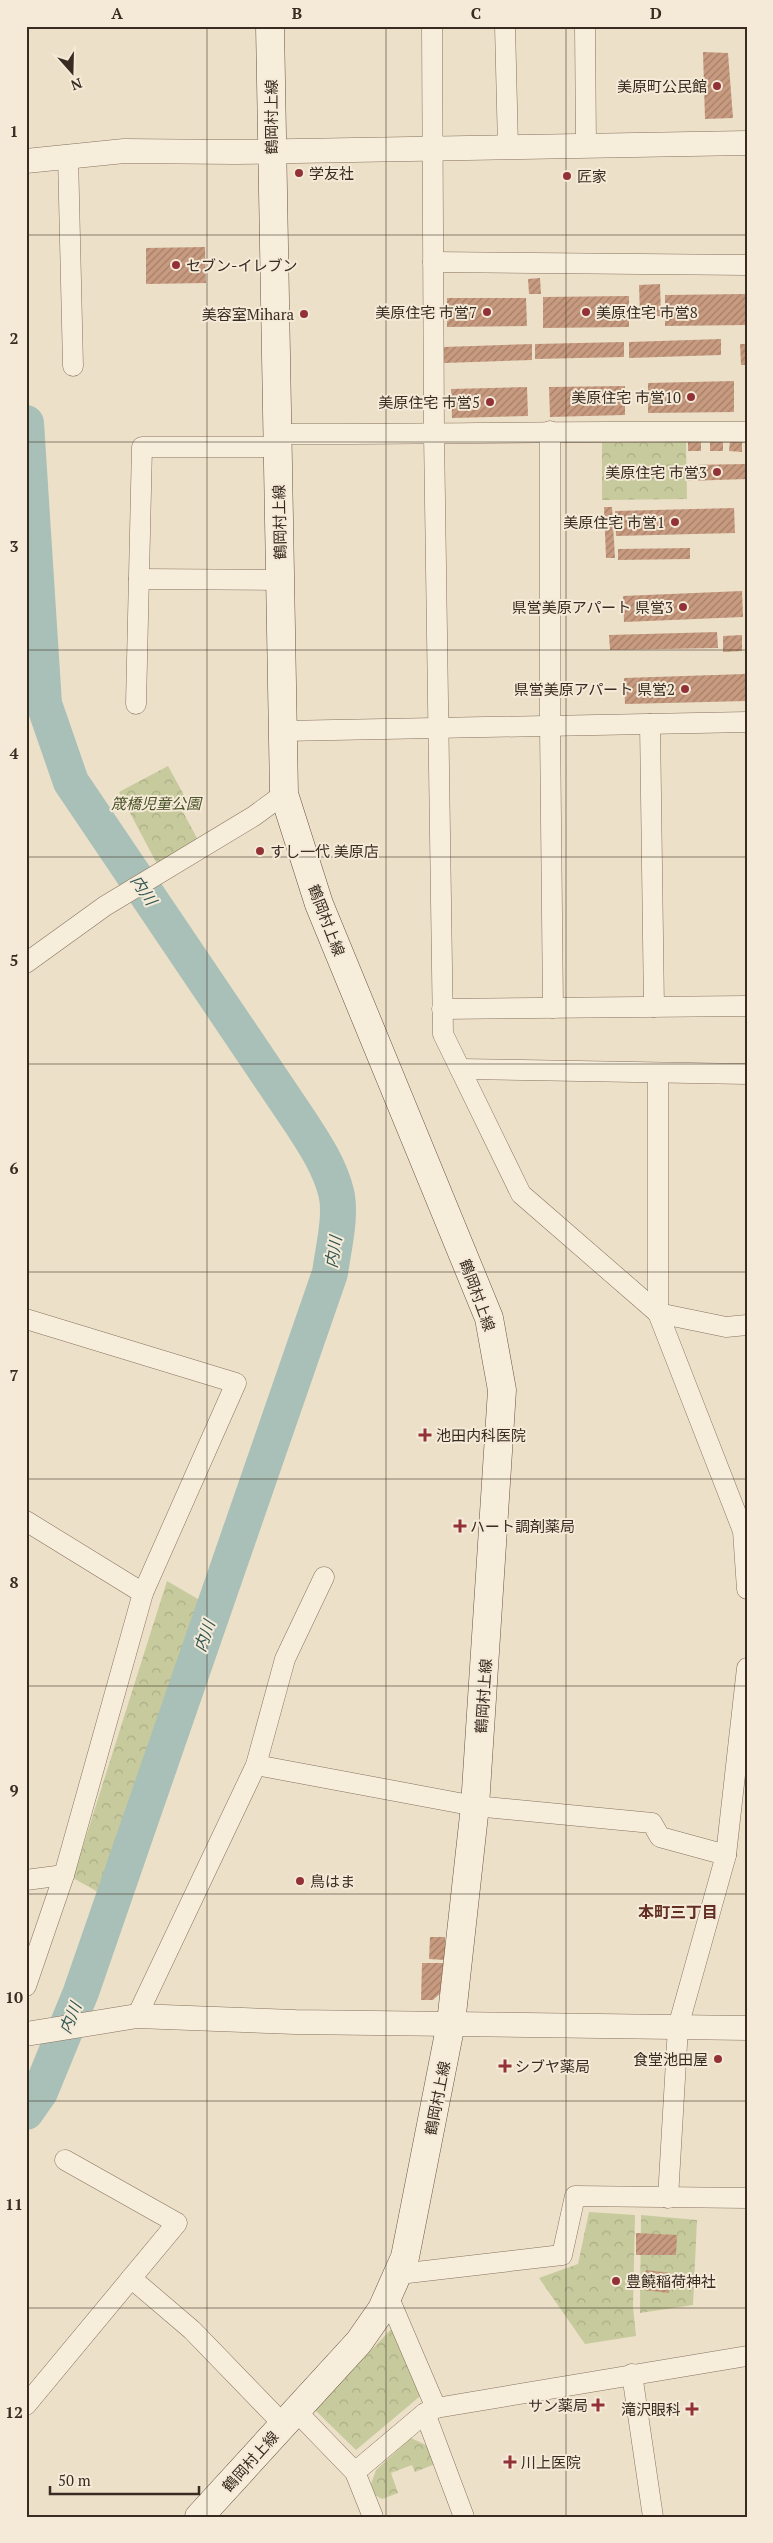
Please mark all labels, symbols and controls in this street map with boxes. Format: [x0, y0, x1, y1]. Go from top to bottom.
text: A [111, 2, 123, 24]
text: B [292, 2, 302, 24]
text: C [471, 2, 481, 24]
text: D [650, 2, 662, 24]
north arrow [48, 48, 98, 98]
text: N [68, 74, 85, 96]
place label: 美原町公民館 [617, 76, 707, 96]
street label: 鶴岡村上線 [261, 79, 281, 155]
marker: 美原町公民館 [711, 80, 723, 92]
text: 1 [9, 120, 19, 142]
place label: 学友社 [309, 163, 354, 183]
place label: 匠家 [577, 166, 607, 186]
marker: 学友社 [293, 167, 305, 179]
marker: 匠家 [561, 170, 573, 182]
place label: セブン-イレブン [186, 255, 297, 275]
marker: セブン-イレブン [170, 259, 182, 271]
place label: 美原住宅 市営7 [375, 302, 477, 322]
place label: 美原住宅 市営8 [596, 302, 698, 322]
place label: 美容室Mihara [202, 304, 294, 324]
marker: 美原住宅 市営7 [481, 306, 493, 318]
marker: 美原住宅 市営8 [580, 306, 592, 318]
marker: 美容室Mihara [298, 308, 310, 320]
text: 2 [9, 327, 19, 349]
place label: 美原住宅 市営10 [571, 387, 681, 407]
marker: 美原住宅 市営10 [685, 391, 697, 403]
place label: 美原住宅 市営5 [378, 392, 480, 412]
marker: 美原住宅 市営5 [484, 396, 496, 408]
place label: 美原住宅 市営3 [605, 462, 707, 482]
marker: 美原住宅 市営3 [711, 466, 723, 478]
street label: 鶴岡村上線 [268, 484, 290, 560]
place label: 美原住宅 市営1 [563, 512, 665, 532]
marker: 美原住宅 市営1 [669, 516, 681, 528]
text: 3 [9, 535, 19, 557]
place label: 県営美原アパート 県営3 [512, 597, 673, 617]
marker: 県営美原アパート 県営3 [677, 601, 689, 613]
place label: 県営美原アパート 県営2 [514, 679, 675, 699]
marker: 県営美原アパート 県営2 [679, 683, 691, 695]
text: 4 [9, 742, 19, 764]
park label: 筬橋児童公園 [111, 793, 203, 813]
place label: すし一代 美原店 [270, 841, 379, 861]
marker: すし一代 美原店 [254, 845, 266, 857]
water label: 内川 [126, 871, 163, 911]
street label: 鶴岡村上線 [304, 881, 350, 959]
text: 5 [9, 949, 19, 971]
text: 6 [9, 1157, 19, 1179]
water label: 内川 [320, 1233, 347, 1270]
street label: 鶴岡村上線 [456, 1256, 500, 1334]
text: 7 [9, 1364, 19, 1386]
place label: 池田内科医院 [436, 1425, 526, 1445]
marker: 池田内科医院 [418, 1428, 432, 1442]
place label: ハート調剤薬局 [470, 1516, 575, 1536]
marker: ハート調剤薬局 [454, 1520, 466, 1532]
text: 8 [9, 1571, 19, 1593]
water label: 内川 [188, 1615, 220, 1655]
street label: 鶴岡村上線 [470, 1658, 496, 1734]
text: 9 [9, 1779, 19, 1801]
place label: 鳥はま [310, 1871, 355, 1891]
marker: 鳥はま [294, 1875, 306, 1887]
district label: 本町三丁目 [638, 1901, 718, 1923]
text: 10 [5, 1986, 23, 2008]
water label: 内川 [54, 1997, 87, 2037]
place label: 食堂池田屋 [633, 2049, 708, 2069]
marker: 食堂池田屋 [712, 2053, 724, 2065]
place label: シブヤ薬局 [515, 2056, 590, 2076]
street label: 鶴岡村上線 [420, 2059, 454, 2137]
marker: シブヤ薬局 [499, 2060, 511, 2072]
text: 11 [5, 2193, 23, 2215]
place label: 豊饒稲荷神社 [626, 2271, 716, 2291]
marker: 豊饒稲荷神社 [610, 2275, 622, 2287]
place label: サン薬局 [528, 2395, 588, 2415]
marker: サン薬局 [592, 2399, 604, 2411]
place label: 滝沢眼科 [621, 2399, 681, 2419]
text: 12 [5, 2401, 23, 2423]
marker: 滝沢眼科 [685, 2402, 699, 2416]
street label: 鶴岡村上線 [217, 2426, 283, 2496]
place label: 川上医院 [521, 2452, 581, 2472]
marker: 川上医院 [503, 2455, 517, 2469]
scale bar [50, 2463, 199, 2495]
text: 50 m [58, 2470, 91, 2490]

